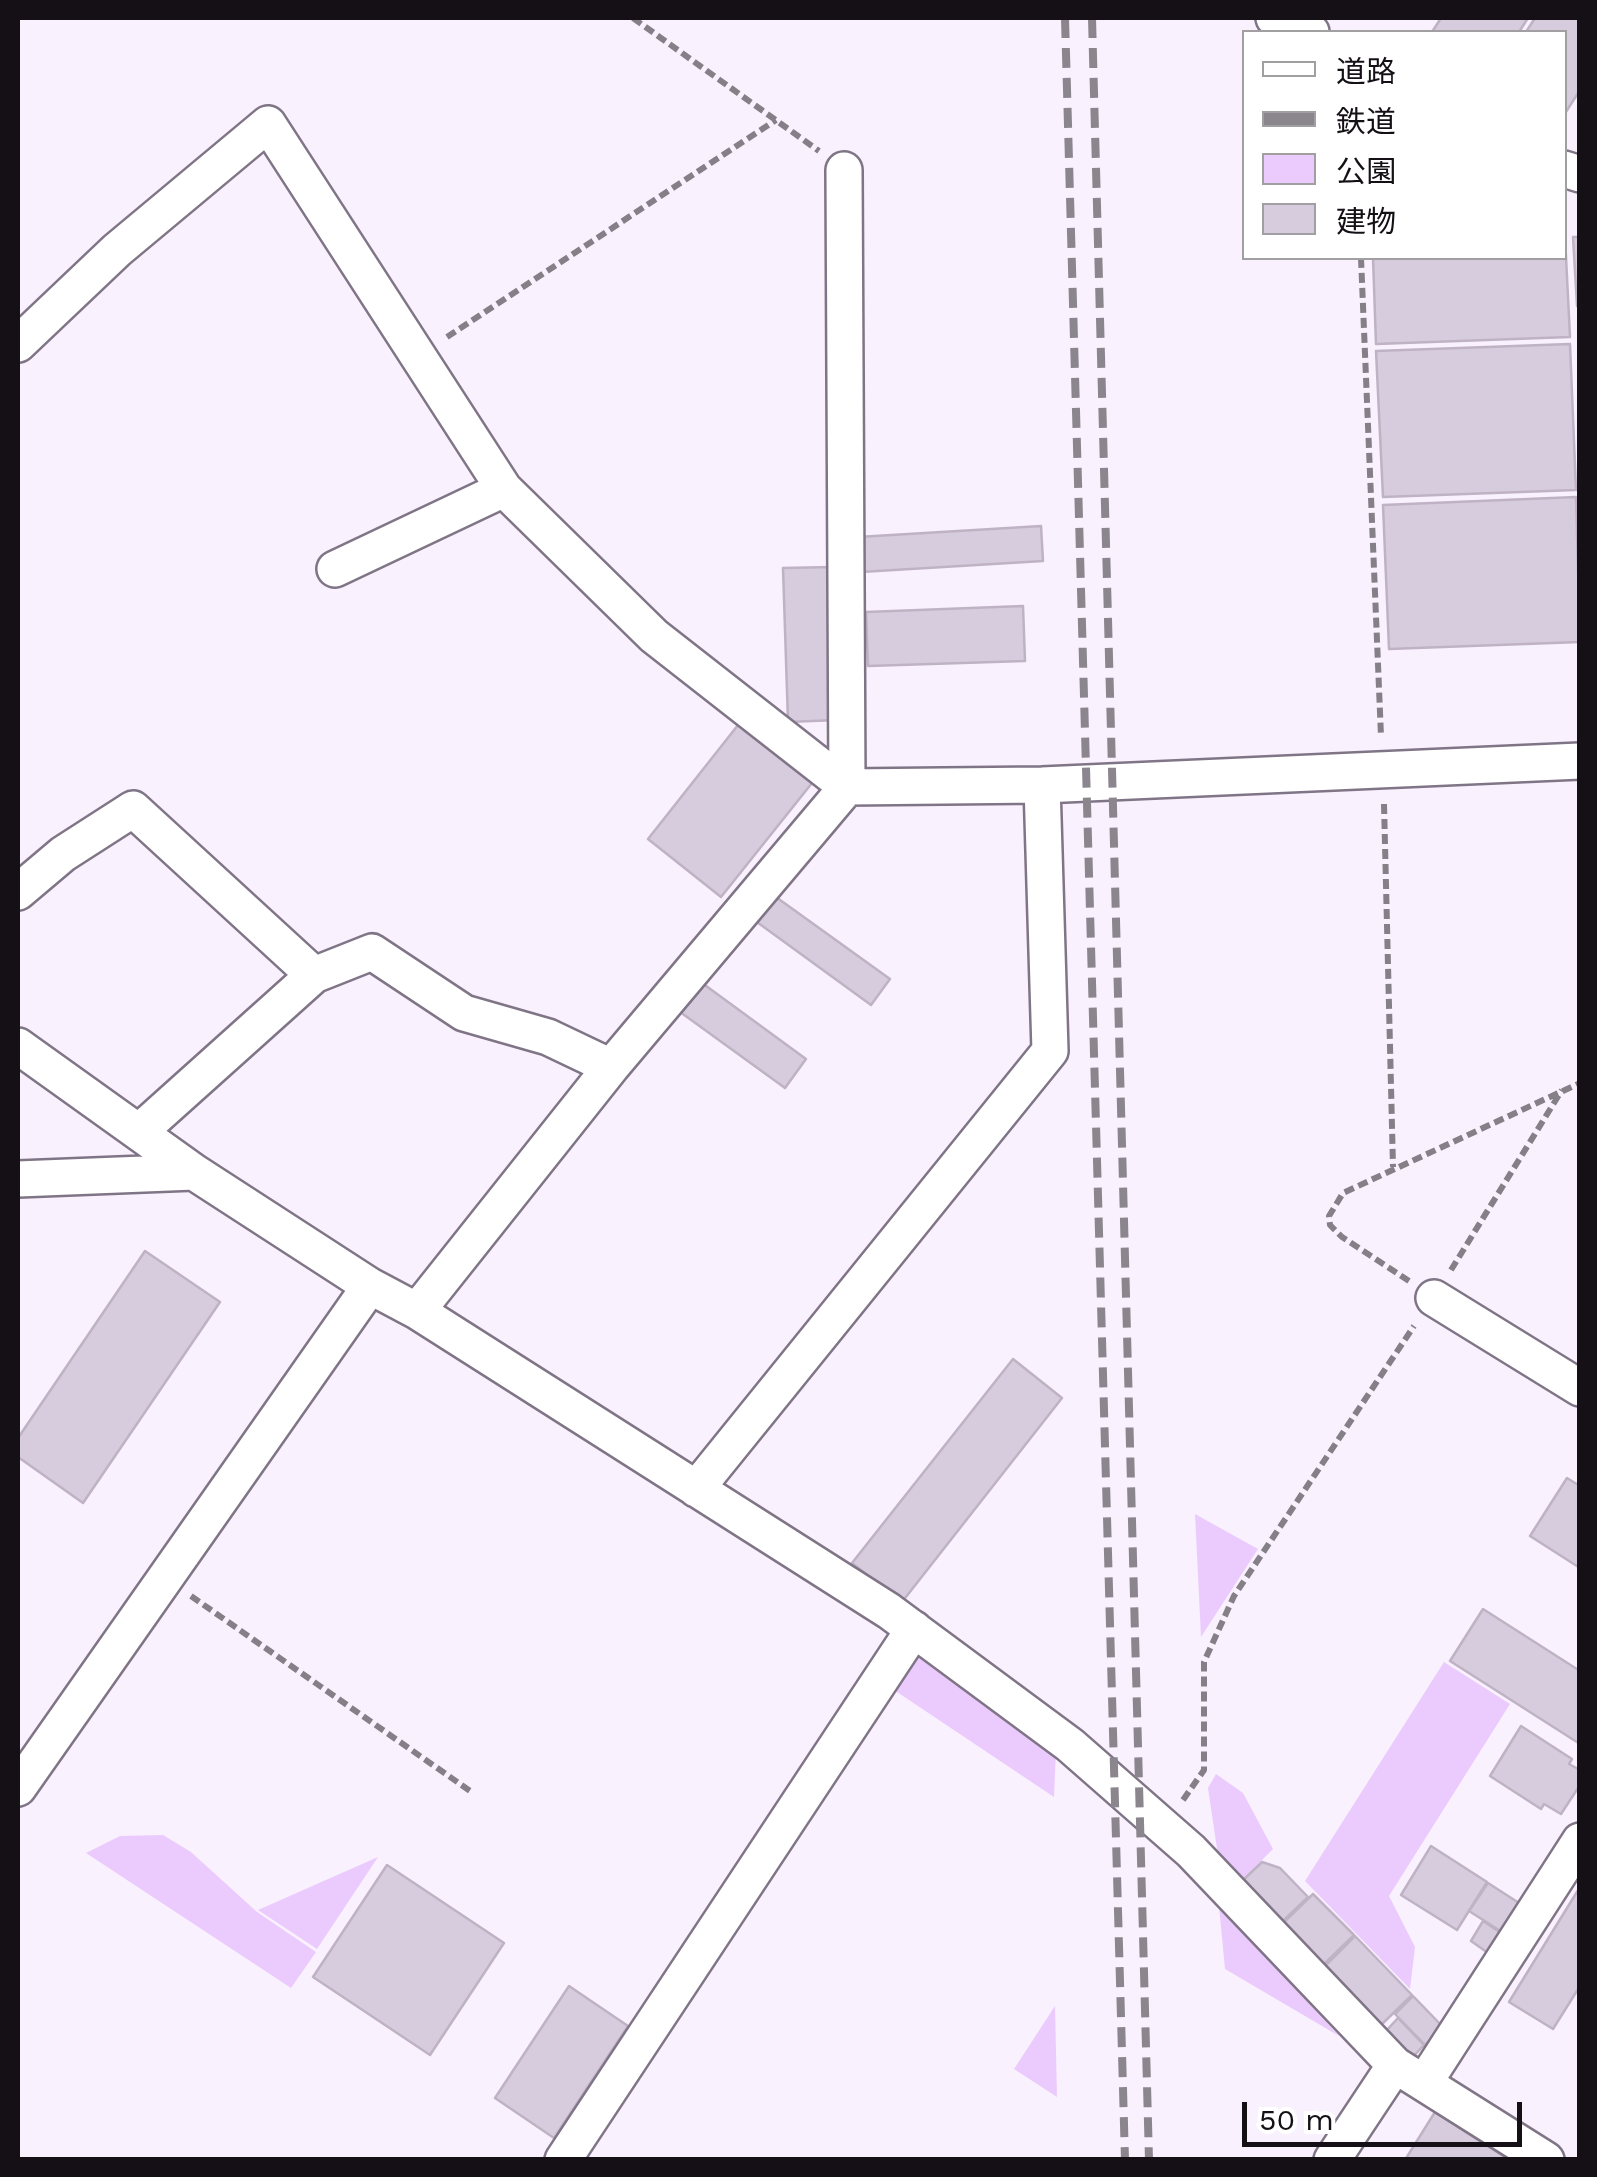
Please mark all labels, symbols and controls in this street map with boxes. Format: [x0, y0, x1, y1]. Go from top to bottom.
legend [1242, 30, 1567, 260]
text: 道路 [1336, 54, 1396, 89]
text: 鉄道 [1336, 104, 1396, 139]
text: 公園 [1336, 154, 1396, 189]
text: 建物 [1336, 204, 1396, 239]
scale bar [1247, 2082, 1527, 2144]
text: 50 m [1259, 2102, 1334, 2137]

